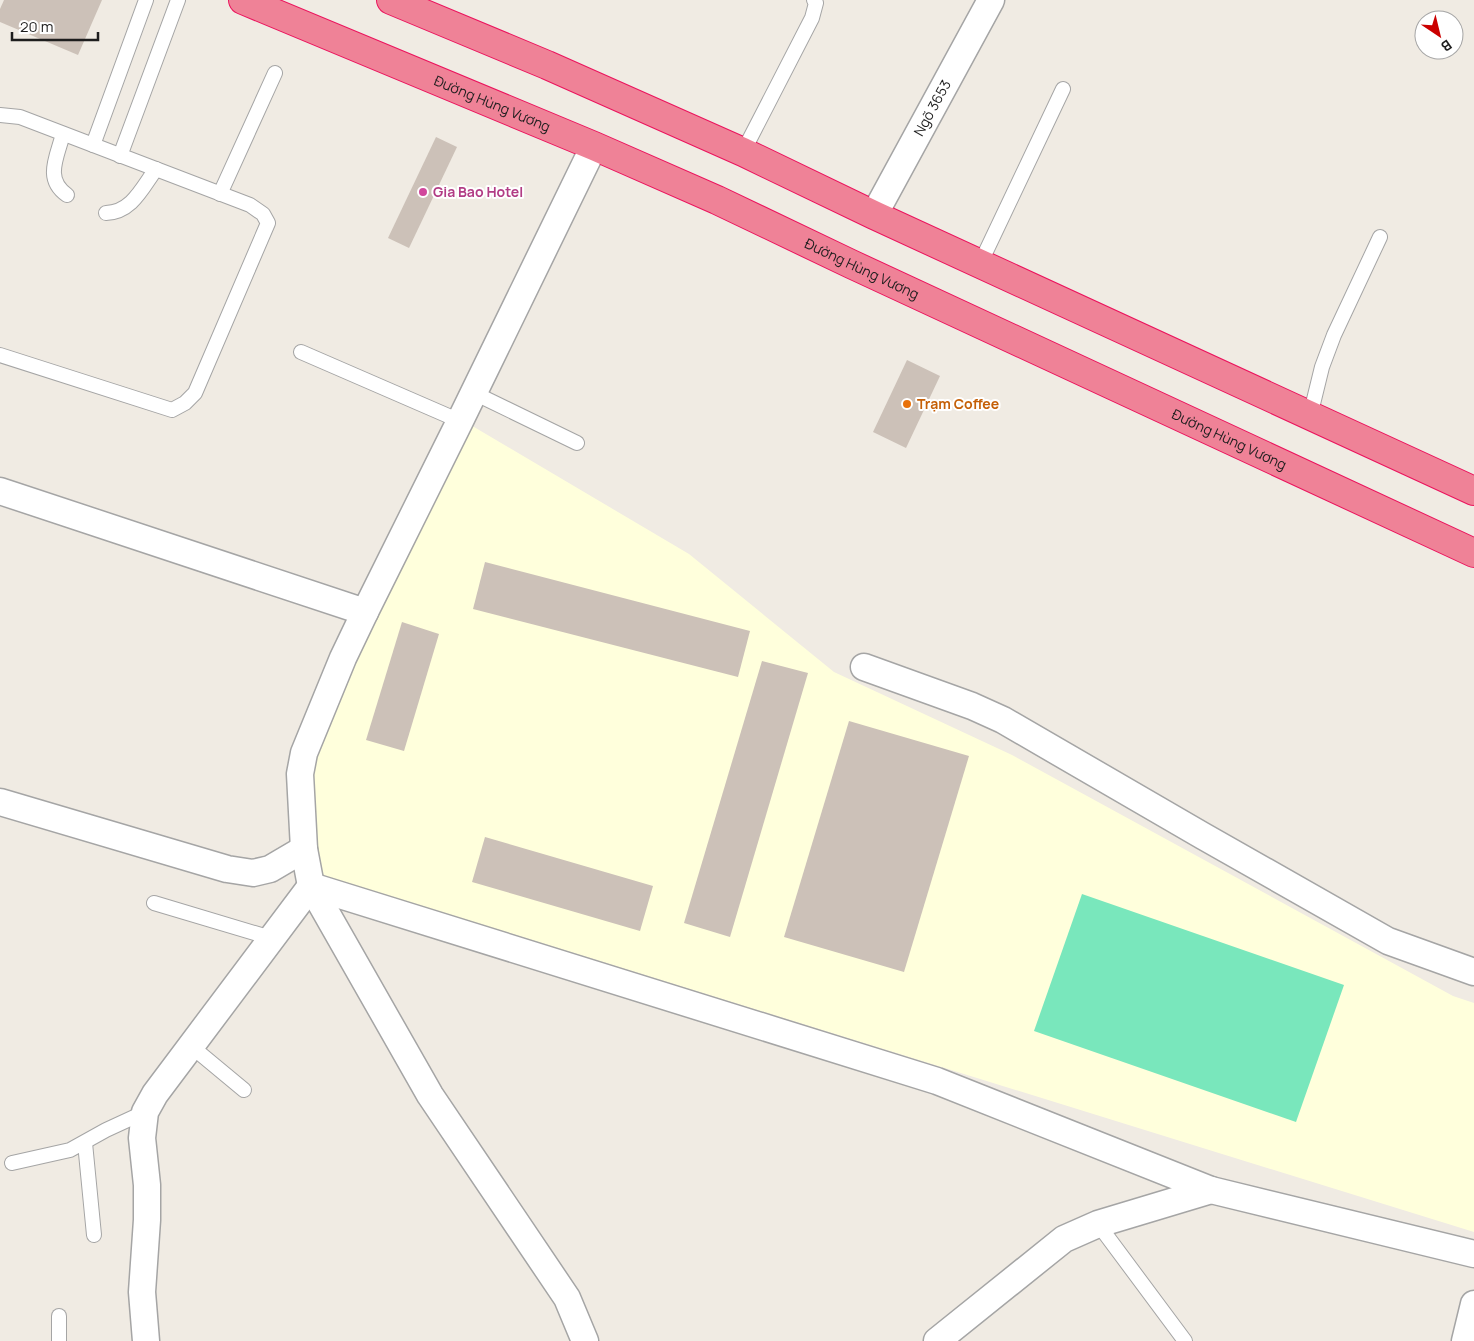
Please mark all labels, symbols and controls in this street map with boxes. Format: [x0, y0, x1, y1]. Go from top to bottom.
scale bar [12, 10, 99, 42]
north arrow [1414, 10, 1464, 60]
text: 20 m [20, 16, 53, 37]
text: B [1438, 36, 1456, 56]
street label: Đường Hùng Vương [431, 71, 553, 136]
street label: Ngõ 3653 [909, 76, 955, 139]
place label: Gia Bao Hotel [433, 182, 523, 201]
marker: Gia Bao Hotel [417, 186, 429, 198]
street label: Đường Hùng Vương [802, 233, 922, 303]
place label: Trạm Coffee [917, 394, 999, 413]
marker: Trạm Coffee [901, 398, 913, 410]
street label: Đường Hùng Vương [1169, 404, 1290, 474]

